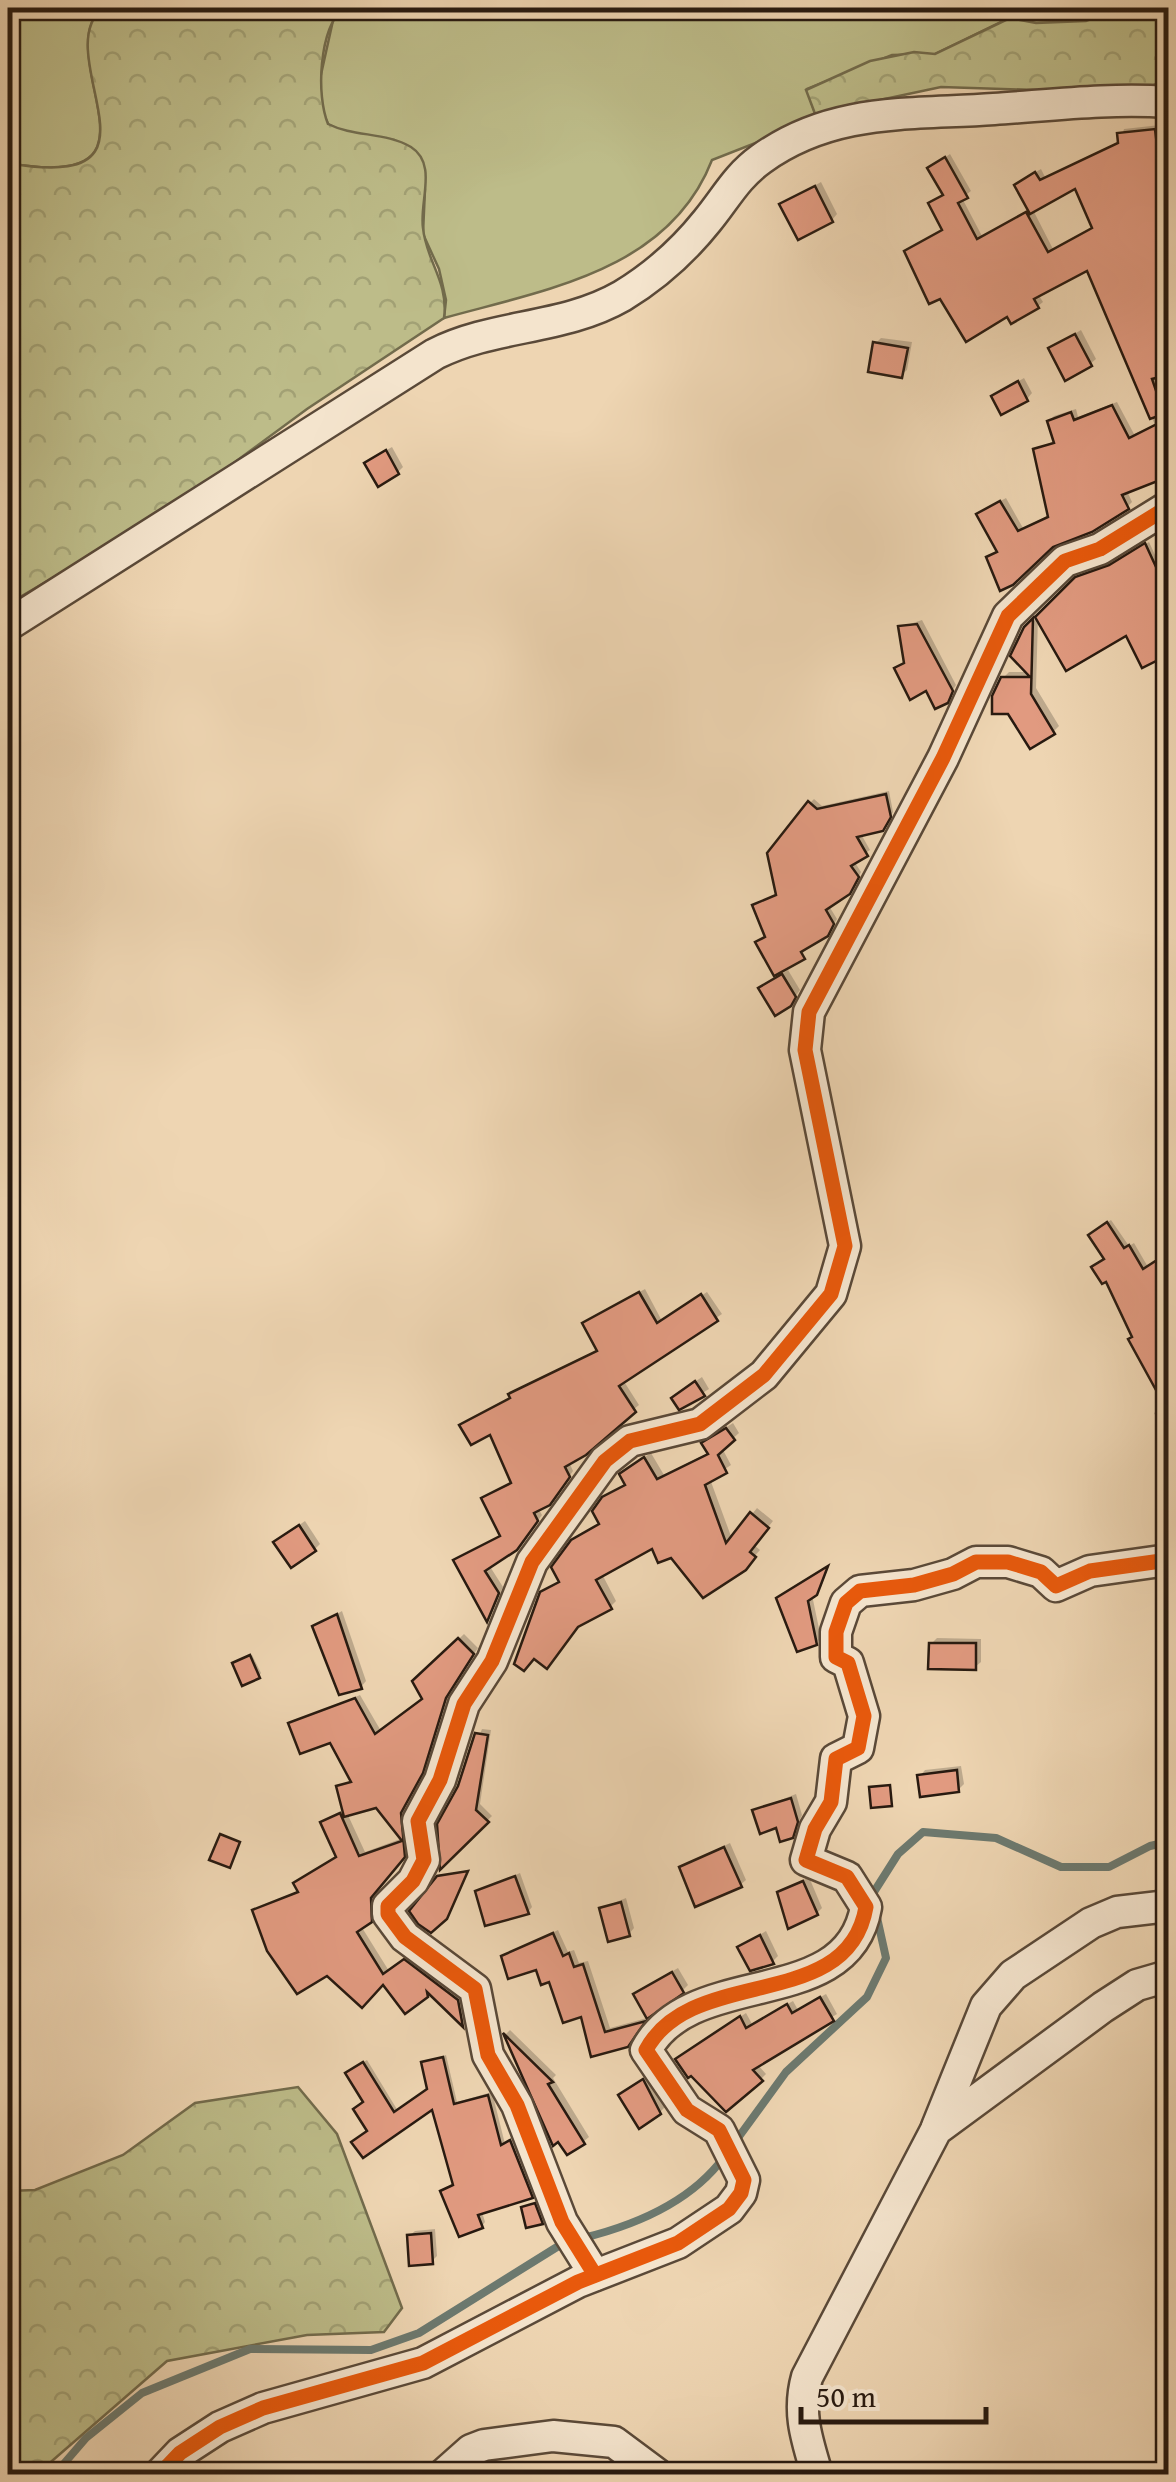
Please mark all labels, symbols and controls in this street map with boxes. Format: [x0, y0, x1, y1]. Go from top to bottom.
scale bar [801, 2362, 986, 2424]
text: 50 m [816, 2374, 876, 2418]

